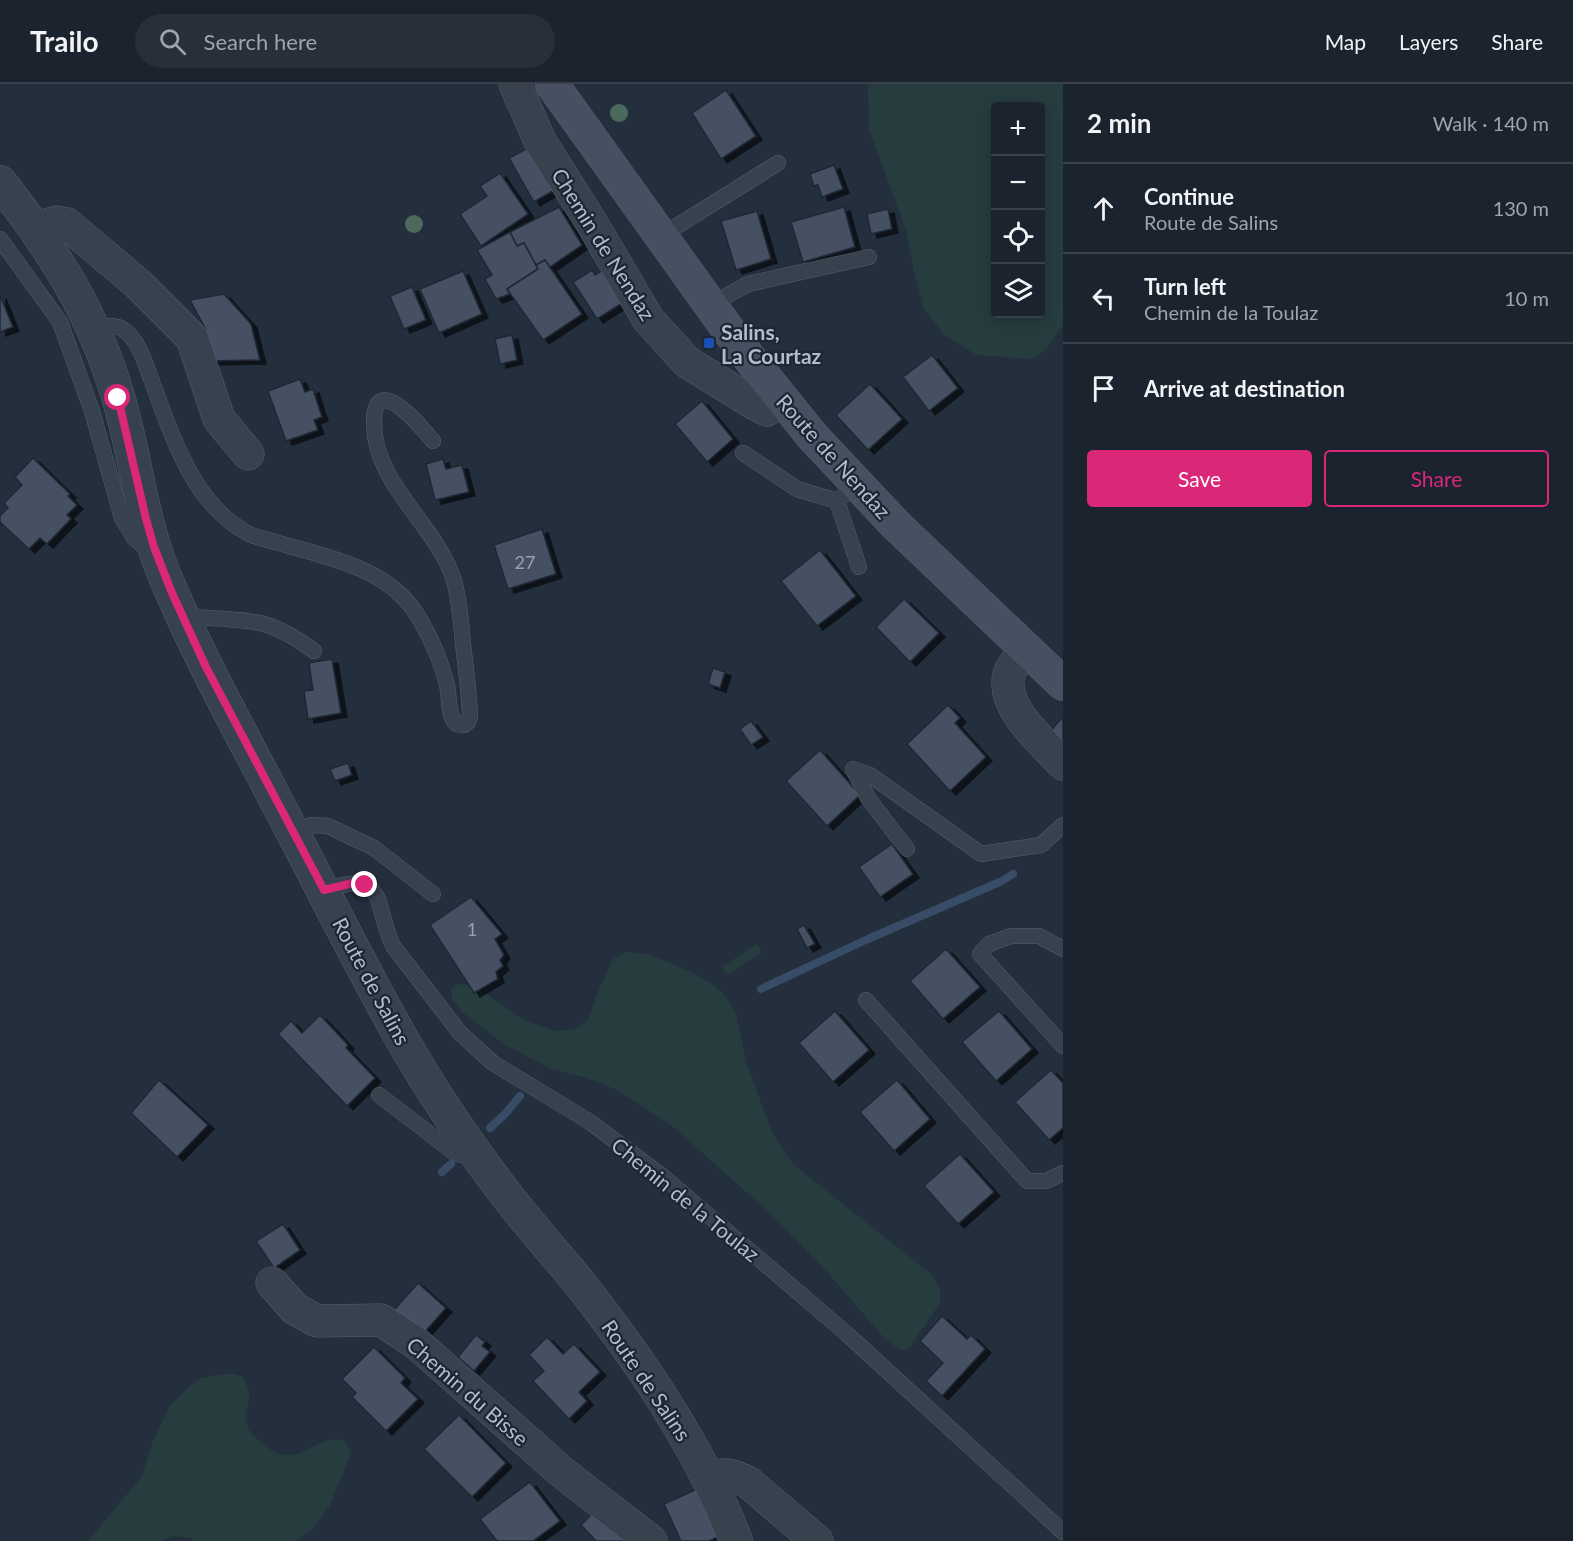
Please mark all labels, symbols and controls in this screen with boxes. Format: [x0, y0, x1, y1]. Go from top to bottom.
search box [135, 14, 555, 68]
text: Trailo [30, 24, 99, 58]
icon: search [156, 25, 189, 58]
text: Search here [204, 28, 317, 55]
text: Map [1325, 29, 1366, 54]
text: Layers [1399, 29, 1458, 54]
text: Share [1491, 29, 1543, 54]
map controls [991, 102, 1045, 318]
button: + [991, 102, 1045, 156]
text: 2 min [1087, 107, 1151, 139]
text: Walk · 140 m [1433, 111, 1549, 135]
button: − [991, 156, 1045, 210]
street label: Chemin de Nendaz [547, 163, 661, 325]
text: Continue [1144, 183, 1234, 210]
icon: ahead [1087, 192, 1120, 225]
text: 130 m [1493, 196, 1549, 220]
button: locate [991, 210, 1045, 264]
text: Route de Salins [1144, 210, 1278, 234]
button: layers [991, 264, 1045, 318]
text: Turn left [1144, 273, 1226, 300]
icon: left [1087, 282, 1120, 315]
text: 10 m [1504, 286, 1549, 310]
text: Chemin de la Toulaz [1144, 300, 1318, 324]
place label: Salins, La Courtaz [721, 319, 822, 368]
marker: Salins, La Courtaz [702, 336, 716, 350]
icon: arrive [1087, 372, 1120, 405]
text: Arrive at destination [1144, 375, 1345, 402]
route start [104, 384, 130, 410]
street label: Route de Nendaz [772, 389, 896, 523]
button: Save [1087, 450, 1312, 507]
button: Share [1324, 450, 1549, 507]
house number: 27 [515, 551, 535, 573]
route end [351, 871, 377, 897]
street label: Route de Salins [328, 913, 416, 1049]
house number: 1 [467, 918, 477, 940]
street label: Chemin de la Toulaz [607, 1132, 765, 1266]
street label: Route de Salins [597, 1315, 697, 1445]
street label: Chemin du Bisse [402, 1331, 534, 1451]

